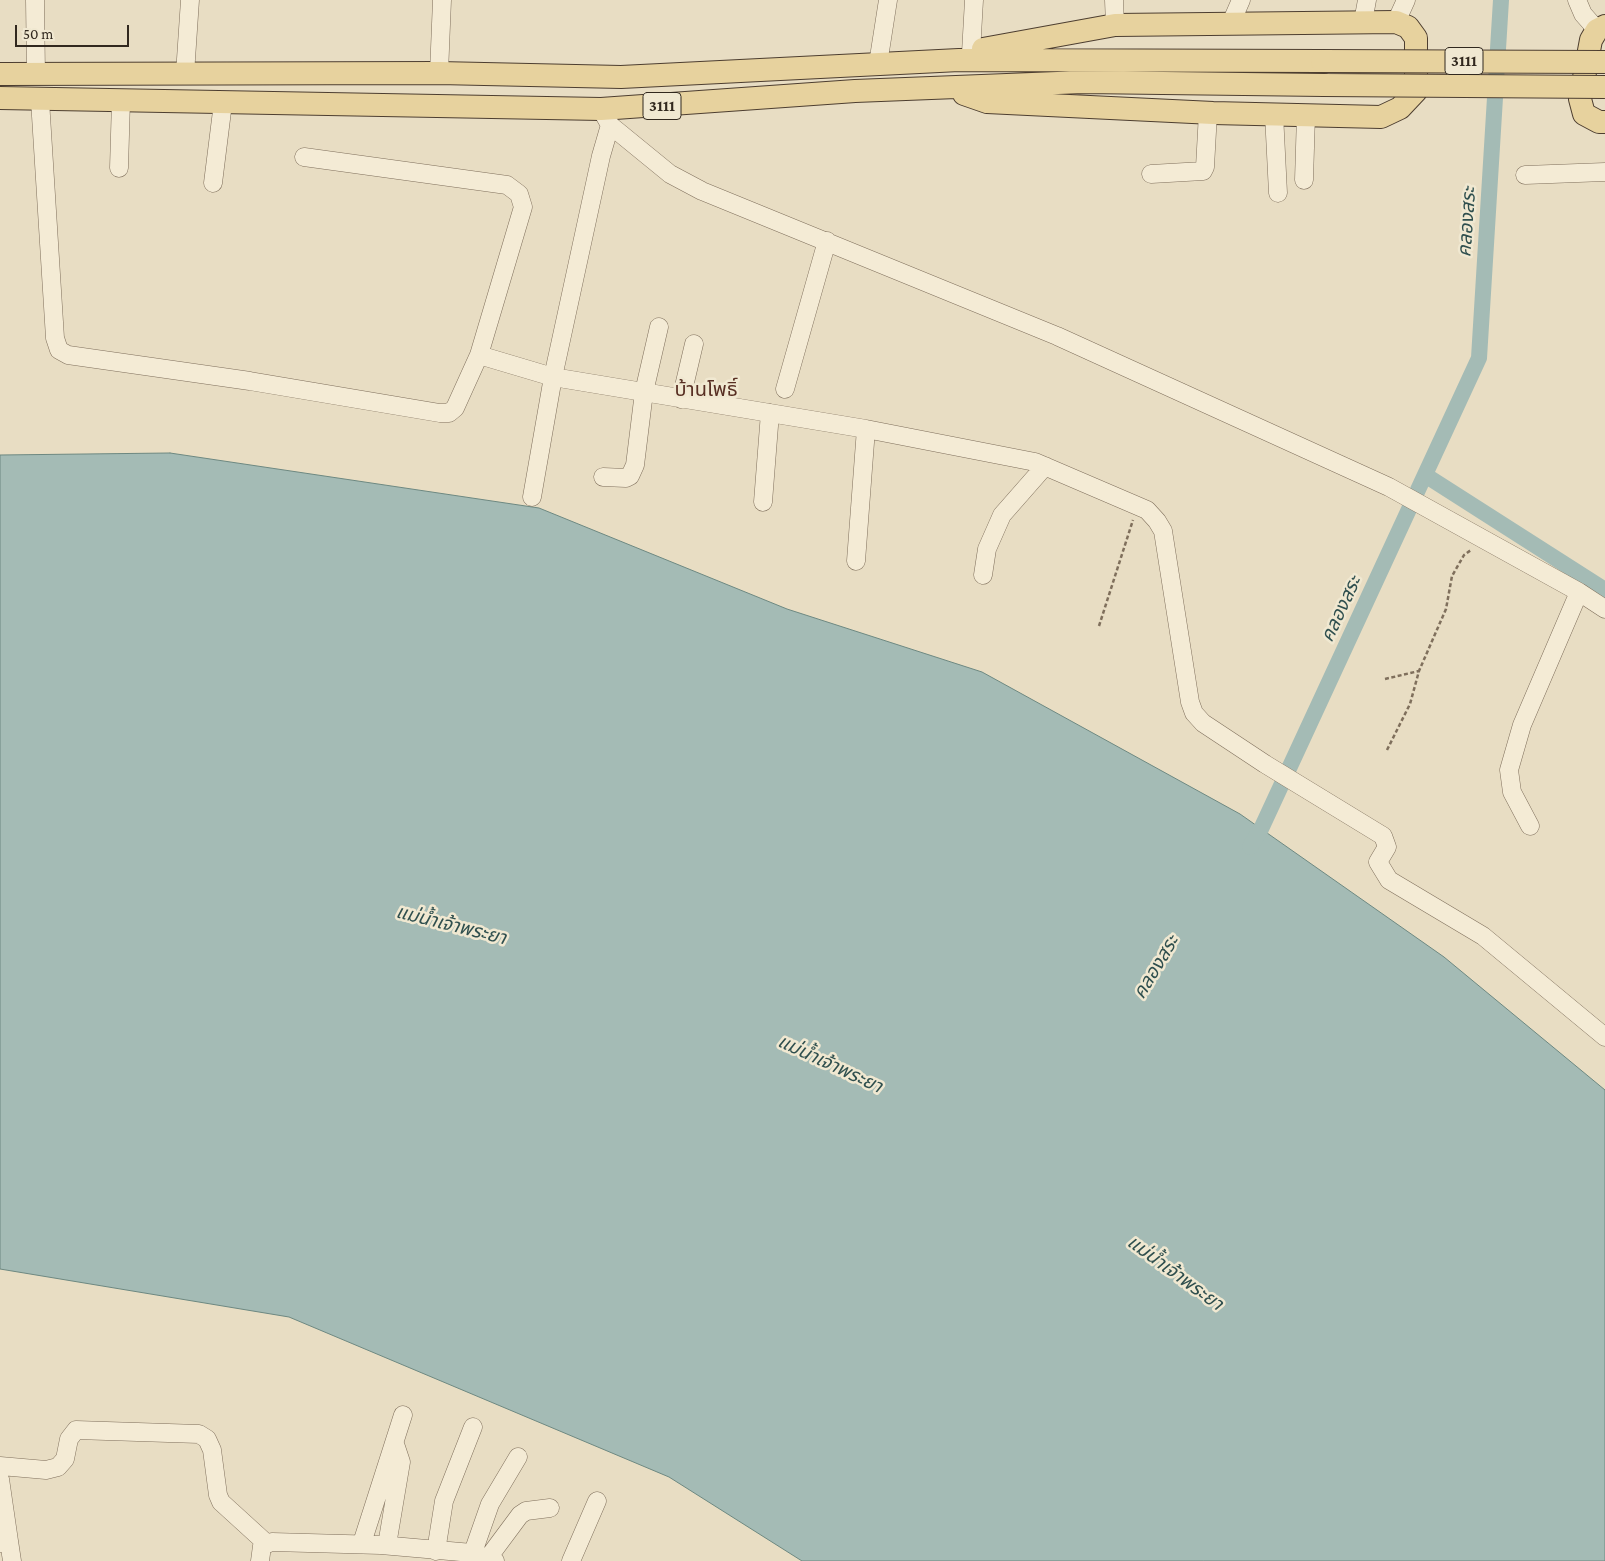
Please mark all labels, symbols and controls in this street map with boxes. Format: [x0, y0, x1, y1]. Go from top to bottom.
scale bar [18, 15, 131, 47]
text: 50 m [23, 26, 53, 42]
road number: 3111 [1445, 48, 1483, 74]
road number: 3111 [643, 92, 681, 120]
water label: คลองสระ [1453, 186, 1481, 258]
district label: บ้านโพธิ์ [674, 378, 738, 402]
water label: คลองสระ [1316, 572, 1366, 646]
water label: แม่น้ำเจ้าพระยา [394, 900, 508, 950]
water label: คลองสระ [1128, 931, 1184, 1003]
water label: แม่น้ำเจ้าพระยา [774, 1030, 886, 1098]
water label: แม่น้ำเจ้าพระยา [1123, 1231, 1227, 1315]

